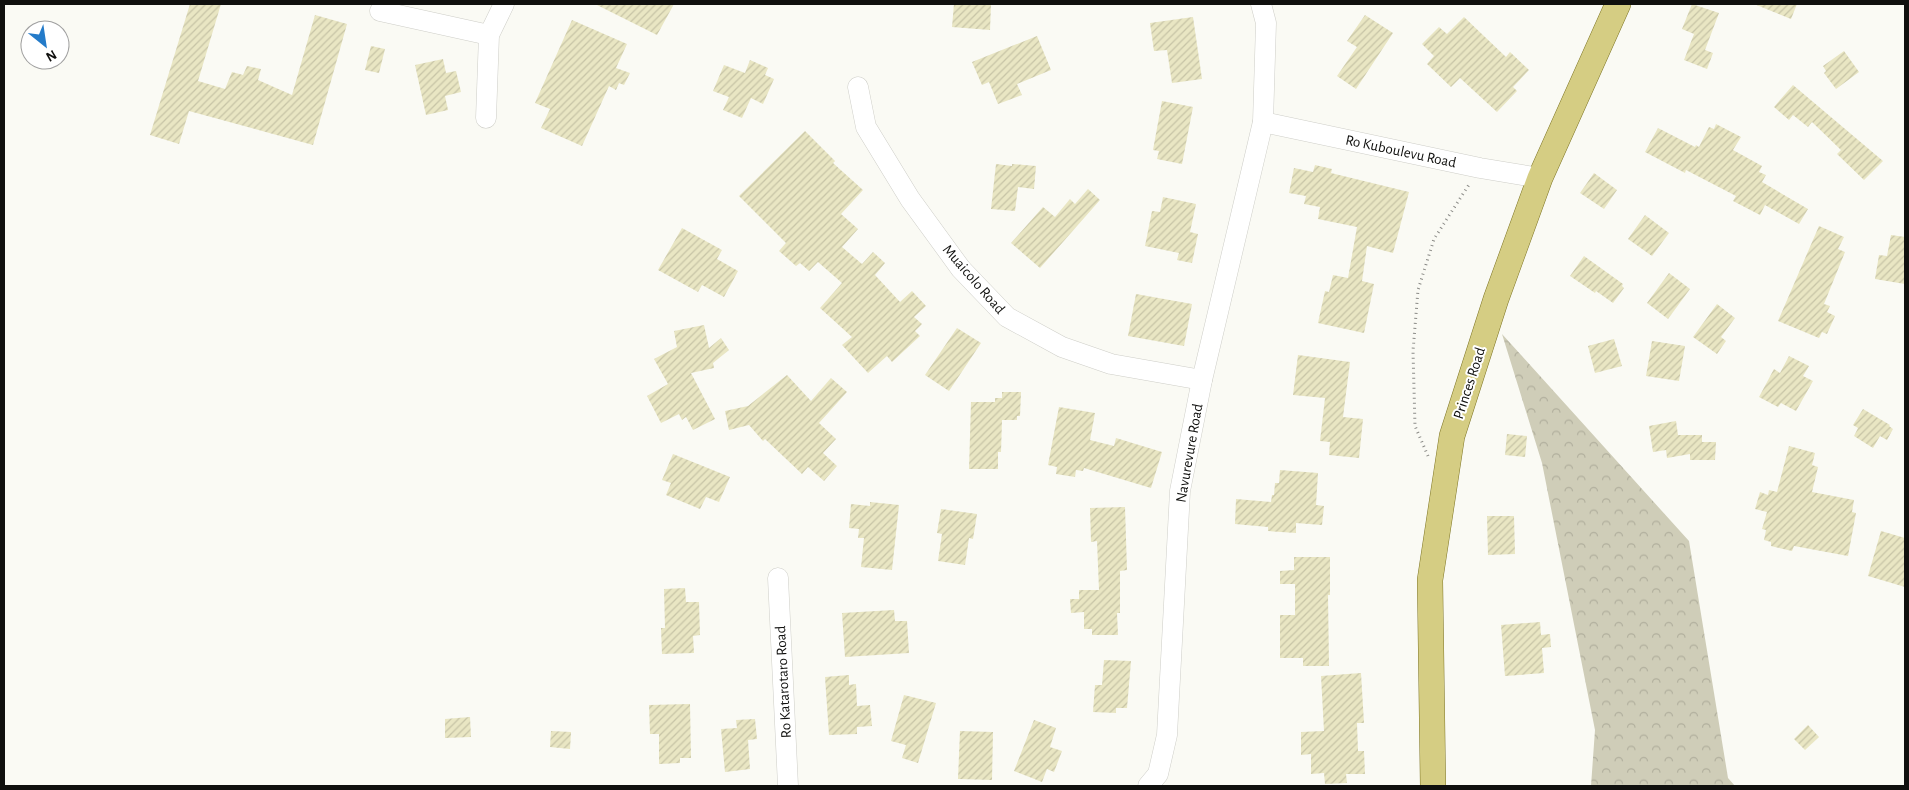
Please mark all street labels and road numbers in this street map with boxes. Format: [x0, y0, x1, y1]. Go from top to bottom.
street label: Ro Kuboulevu Road [1344, 132, 1458, 171]
street label: Muaicolo Road [940, 242, 1008, 317]
street label: Princes Road [1451, 345, 1488, 421]
street label: Navurevure Road [1173, 402, 1206, 504]
street label: Ro Katarotaro Road [773, 625, 794, 739]

